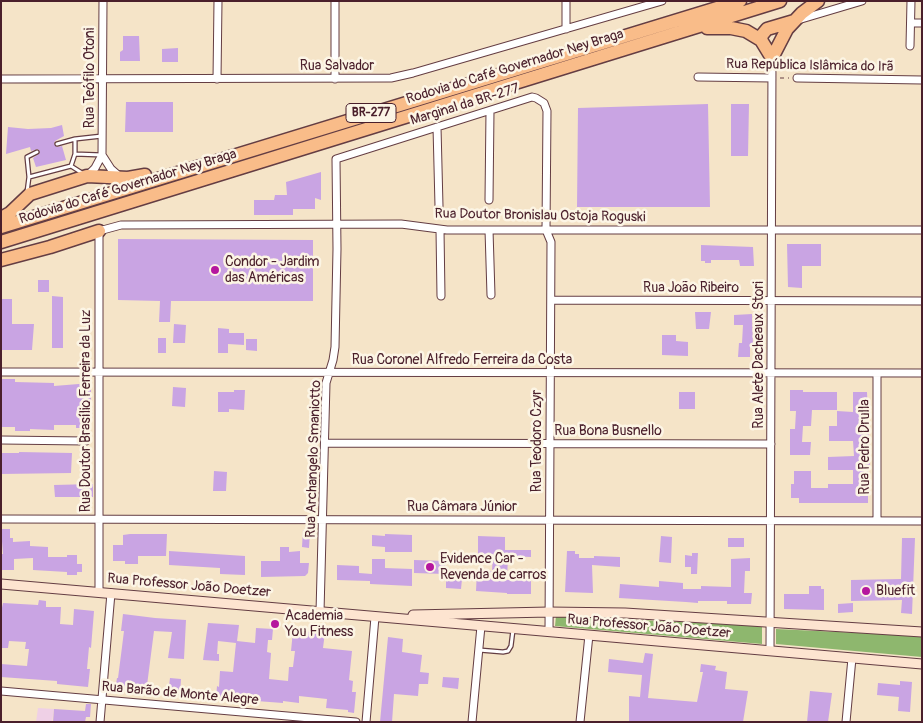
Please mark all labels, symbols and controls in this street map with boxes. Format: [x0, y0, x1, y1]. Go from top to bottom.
street label: Rodovia do Café Governador Ney Braga [404, 26, 626, 108]
street label: Rua Teófilo Otoni [82, 28, 98, 128]
street label: Rua República Islâmica do Irã [726, 56, 894, 76]
street label: Rua Salvador [300, 58, 374, 74]
street label: Marginal da BR-277 [409, 80, 521, 130]
road number: BR-277 [346, 104, 396, 122]
street label: Rodovia do Café Governador Ney Braga [17, 146, 239, 228]
street label: Rua Doutor Bronislau Ostoja Roguski [434, 206, 646, 226]
place label: Condor - Jardim das Américas [225, 254, 319, 286]
marker: Condor - Jardim das Américas [209, 264, 221, 276]
street label: Rua João Ribeiro [643, 280, 739, 296]
street label: Rua Alete Dacheaux Stori [751, 281, 767, 429]
street label: Rua Doutor Brasílio Ferreira da Luz [78, 310, 94, 512]
street label: Rua Coronel Alfredo Ferreira da Costa [352, 352, 572, 368]
street label: Rua Archangelo Smaniotto [303, 380, 325, 538]
street label: Rua Teodoro Czyr [529, 390, 545, 492]
street label: Rua Pedro Drulla [857, 399, 873, 495]
street label: Rua Bona Busnello [554, 423, 662, 439]
street label: Rua Câmara Júnior [407, 499, 517, 515]
place label: Evidence Car - Revenda de carros [440, 551, 546, 584]
marker: Evidence Car - Revenda de carros [424, 561, 436, 573]
street label: Rua Professor João Doetzer [106, 570, 272, 602]
place label: Bluefit [876, 583, 915, 599]
marker: Bluefit [860, 585, 872, 597]
place label: Academia You Fitness [285, 608, 353, 640]
street label: Rua Professor João Doetzer [566, 611, 732, 643]
marker: Academia You Fitness [269, 618, 281, 630]
street label: Rua Barão de Monte Alegre [101, 679, 259, 709]

